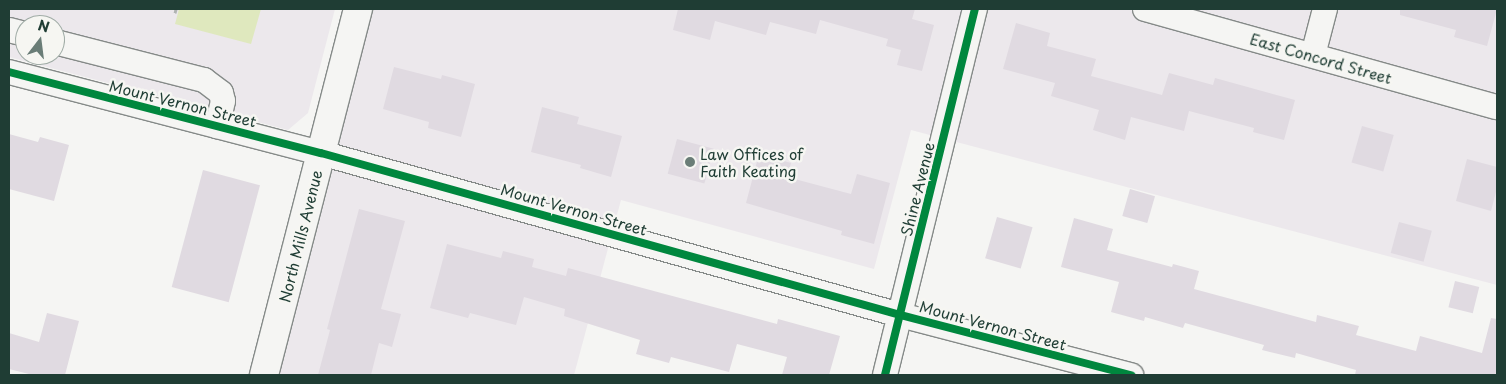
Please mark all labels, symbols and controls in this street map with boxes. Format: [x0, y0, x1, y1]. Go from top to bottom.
text: N [36, 14, 52, 38]
north arrow [15, 15, 65, 65]
street label: East Concord Street [1248, 29, 1394, 87]
street label: Mount Vernon Street [107, 76, 259, 130]
street label: Shine Avenue [897, 140, 937, 238]
place label: Law Offices of Faith Keating [700, 144, 804, 179]
marker: Law Offices of Faith Keating [684, 156, 696, 168]
street label: North Mills Avenue [275, 168, 325, 304]
street label: Mount Vernon Street [499, 180, 649, 238]
street label: Mount Vernon Street [918, 297, 1068, 353]

